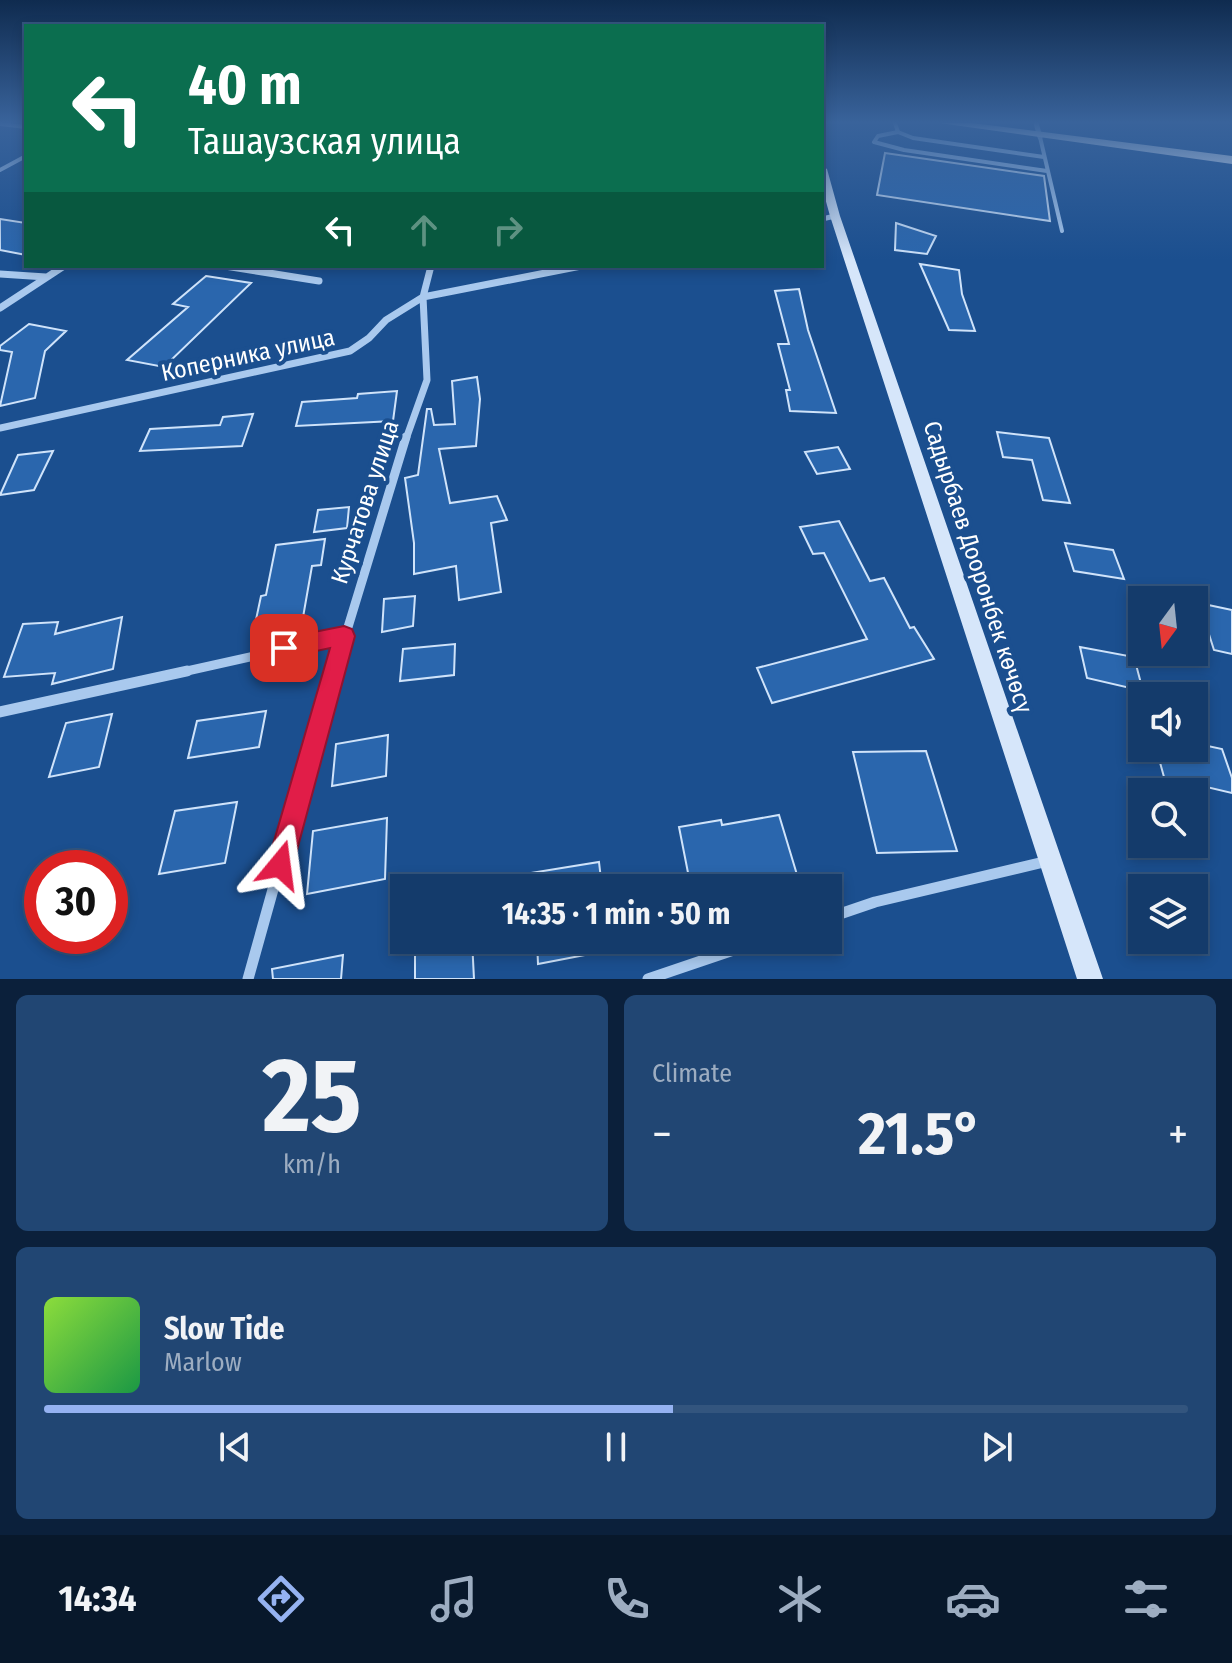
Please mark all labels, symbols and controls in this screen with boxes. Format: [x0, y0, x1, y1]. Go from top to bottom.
text: 40 m [188, 52, 302, 119]
icon: left [56, 56, 160, 160]
text: Ташаузская улица [188, 120, 461, 164]
icon: left [318, 208, 362, 252]
icon: ahead [402, 208, 446, 252]
icon: right [486, 208, 530, 252]
street label: Коперника улица [159, 323, 337, 387]
street label: Курчатова улица [325, 417, 405, 587]
street label: Садырбаев Дооронбек көчөсү [918, 418, 1039, 717]
north arrow [1128, 586, 1208, 666]
map controls [1128, 586, 1208, 954]
pin [250, 614, 318, 682]
icon: arrive [262, 626, 306, 670]
button: sound [1128, 682, 1208, 762]
button: search [1128, 778, 1208, 858]
position arrow [238, 823, 322, 907]
speed limit sign: 30 [24, 850, 128, 954]
button: layers [1128, 874, 1208, 954]
text: 14:35 · 1 min · 50 m [502, 896, 730, 932]
text: 25 [262, 1034, 362, 1159]
text: Climate [652, 1058, 732, 1089]
text: 21.5° [858, 1098, 982, 1170]
text: − [652, 1108, 672, 1161]
text: + [1168, 1108, 1188, 1161]
text: km/h [283, 1149, 341, 1180]
text: Slow Tide [164, 1311, 285, 1347]
text: Marlow [164, 1347, 242, 1378]
icon: previous [213, 1425, 257, 1469]
icon: pause [594, 1425, 638, 1469]
icon: next [975, 1425, 1019, 1469]
icon: directions [253, 1571, 309, 1627]
icon: music [426, 1571, 482, 1627]
icon: phone [599, 1571, 655, 1627]
icon: climate [772, 1571, 828, 1627]
icon: car [945, 1571, 1001, 1627]
icon: filters [1118, 1571, 1174, 1627]
text: 14:34 [58, 1577, 136, 1621]

